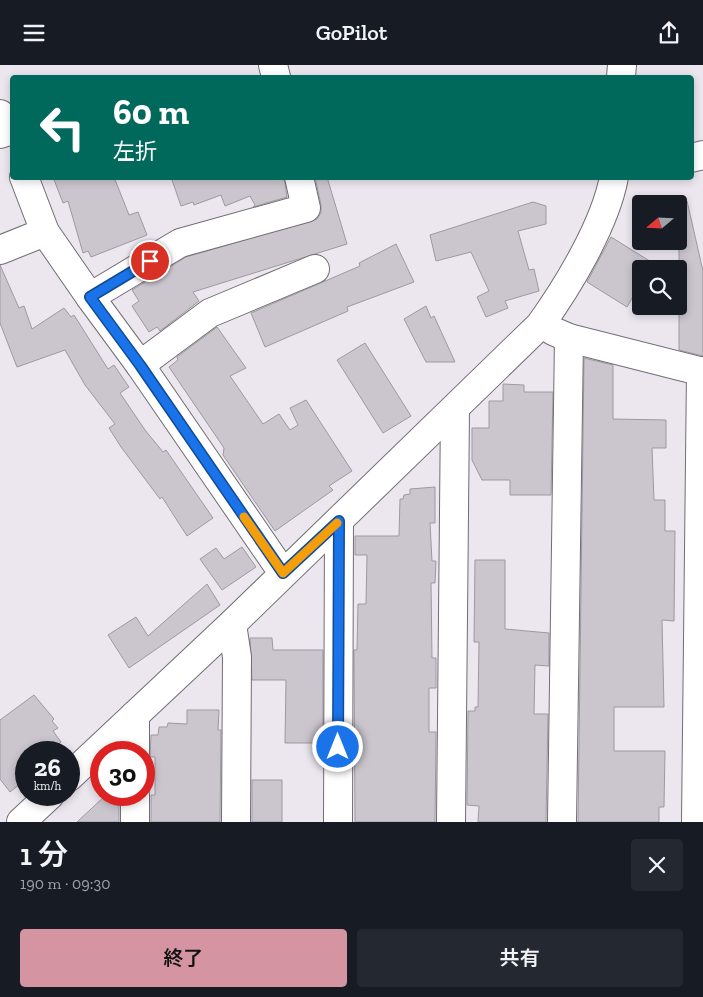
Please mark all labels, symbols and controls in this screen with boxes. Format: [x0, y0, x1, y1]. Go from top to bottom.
icon: menu [20, 19, 48, 47]
text: GoPilot [316, 19, 387, 46]
icon: share [655, 19, 683, 47]
text: 60 m [113, 91, 189, 133]
icon: left [30, 95, 95, 160]
text: 左折 [113, 138, 157, 165]
north arrow [632, 195, 688, 250]
map controls [632, 195, 687, 315]
pin [129, 240, 171, 282]
icon: arrive [136, 247, 164, 275]
button: search [632, 260, 687, 315]
position arrow [311, 720, 363, 772]
speed limit sign: 30 [90, 741, 155, 806]
text: 26 [34, 752, 61, 782]
text: km/h [34, 779, 61, 793]
text: 1 分 [20, 837, 68, 873]
button: close [631, 839, 683, 891]
text: 190 m · 09:30 [20, 874, 110, 893]
button: 終了 [20, 929, 347, 987]
button: 共有 [357, 929, 683, 987]

